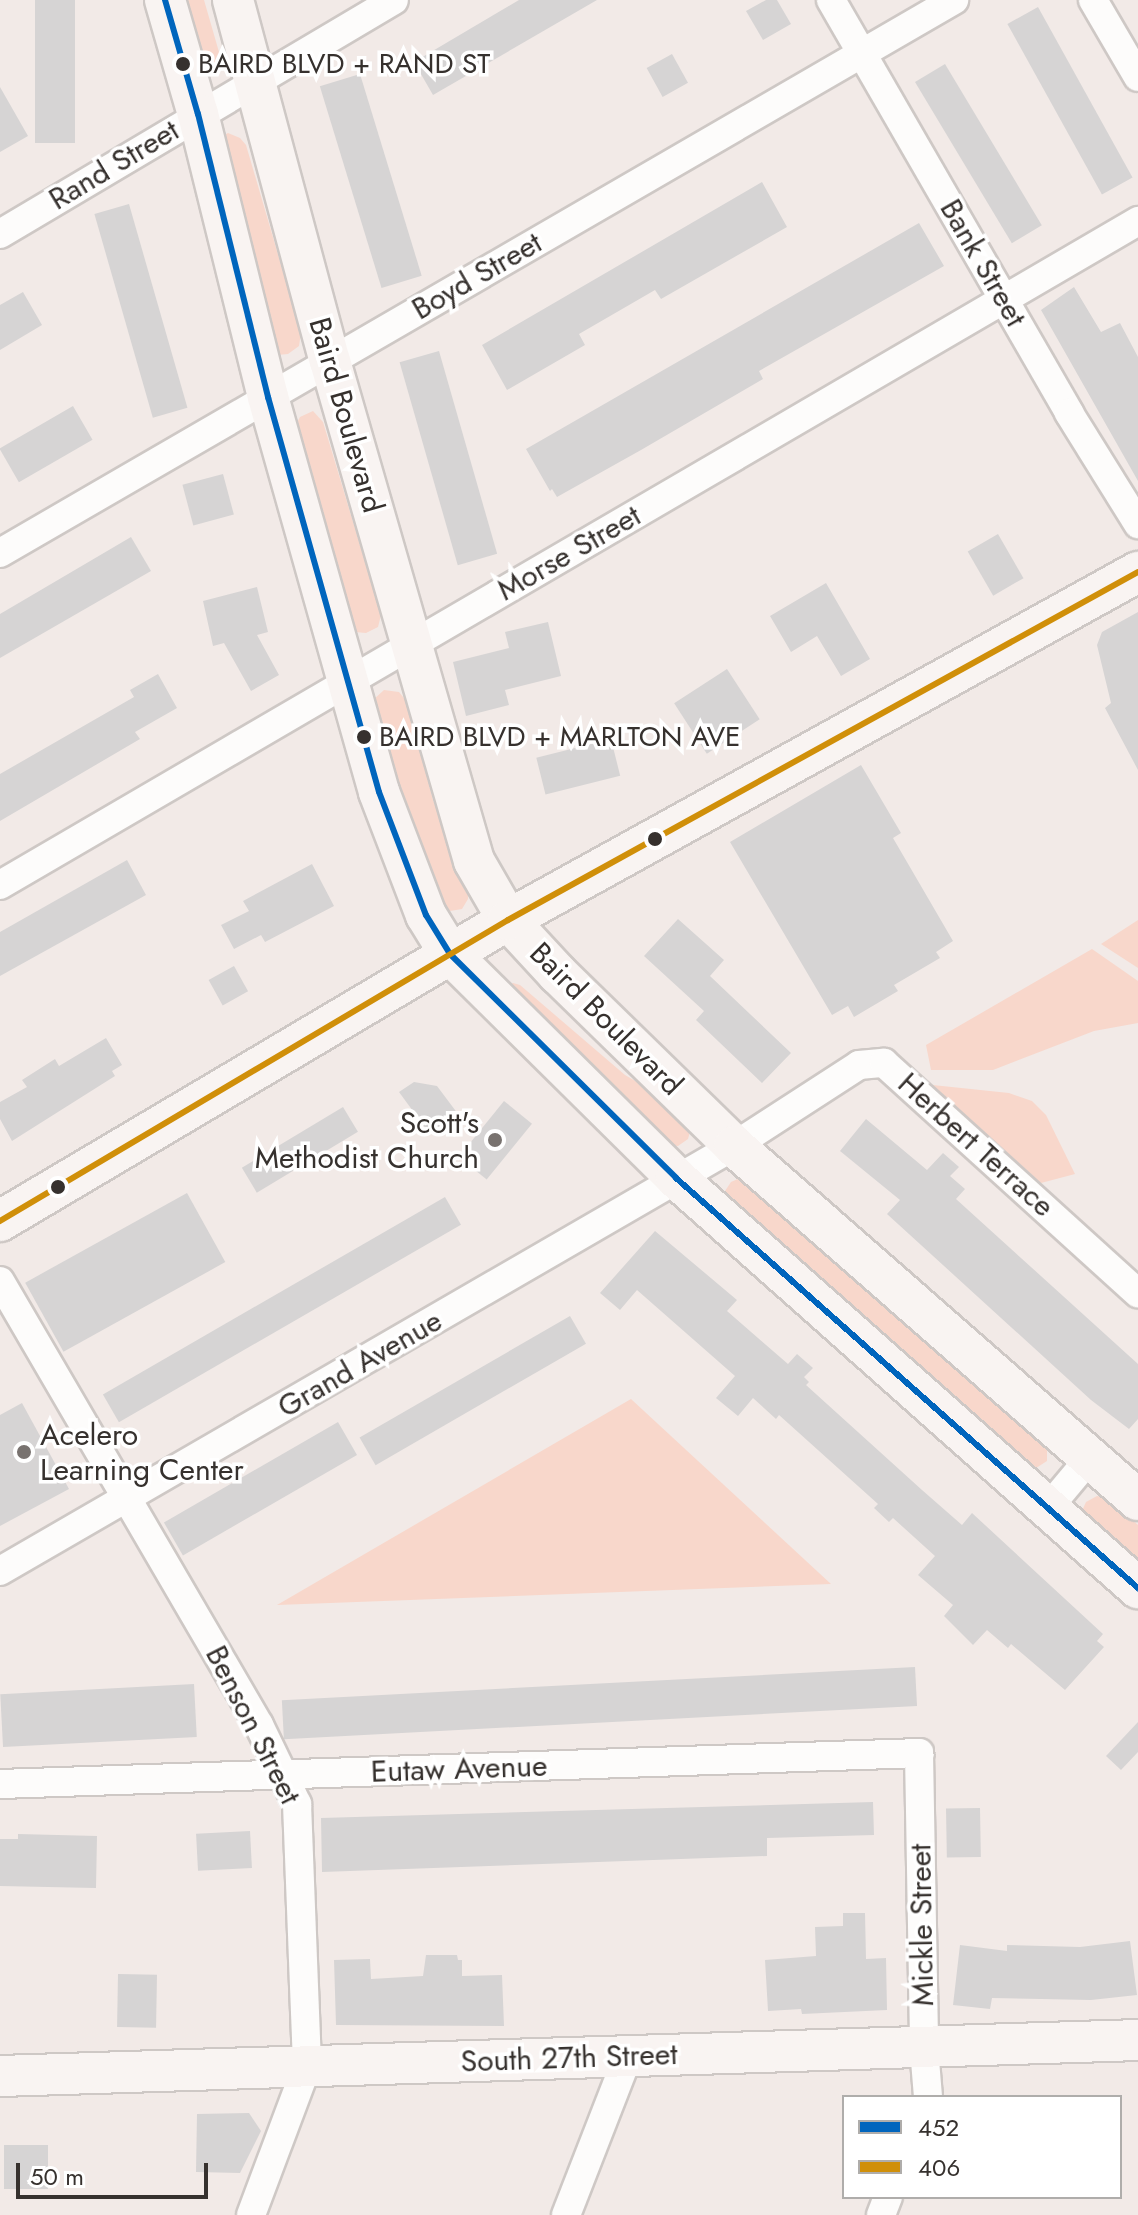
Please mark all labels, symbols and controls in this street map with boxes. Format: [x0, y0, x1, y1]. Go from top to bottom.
place label: BAIRD BLVD + RAND ST [198, 47, 490, 81]
marker: BAIRD BLVD + RAND ST [175, 56, 191, 72]
street label: Rand Street [43, 112, 185, 218]
street label: Bank Street [932, 193, 1034, 333]
street label: Boyd Street [406, 225, 548, 327]
street label: Baird Boulevard [301, 313, 391, 517]
street label: Morse Street [491, 498, 647, 608]
place label: BAIRD BLVD + MARLTON AVE [379, 720, 741, 754]
marker: BAIRD BLVD + MARLTON AVE [356, 729, 372, 745]
unlabelled marker [647, 831, 663, 847]
street label: Baird Boulevard [522, 935, 690, 1103]
street label: Herbert Terrace [891, 1066, 1061, 1224]
place label: Scott's Methodist Church [255, 1105, 479, 1176]
marker: Scott's Methodist Church [486, 1131, 504, 1149]
unlabelled marker [50, 1179, 66, 1195]
street label: Grand Avenue [272, 1303, 448, 1425]
place label: Acelero Learning Center [40, 1417, 244, 1488]
marker: Acelero Learning Center [15, 1443, 33, 1461]
street label: Benson Street [198, 1640, 308, 1810]
street label: Eutaw Avenue [370, 1748, 548, 1790]
street label: Mickle Street [903, 1843, 941, 2007]
street label: South 27th Street [460, 2036, 678, 2080]
legend [842, 2095, 1122, 2199]
text: 452 [918, 2110, 959, 2145]
scale bar [20, 2147, 212, 2197]
text: 406 [918, 2150, 960, 2185]
text: 50 m [30, 2159, 84, 2194]

